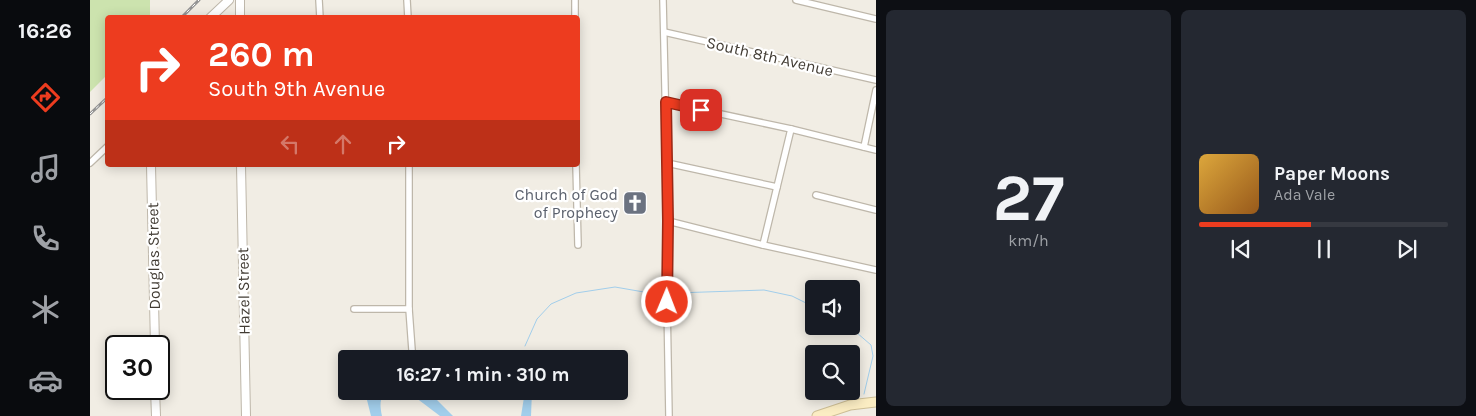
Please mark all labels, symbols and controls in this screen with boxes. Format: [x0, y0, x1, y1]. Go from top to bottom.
text: 16:26 [18, 18, 72, 44]
street label: South 8th Avenue [705, 33, 835, 80]
text: 260 m [208, 34, 315, 75]
icon: right [125, 35, 190, 100]
text: South 9th Avenue [208, 76, 385, 102]
icon: directions [28, 80, 63, 115]
pin [680, 89, 722, 131]
icon: arrive [687, 96, 715, 124]
icon: left [276, 130, 304, 158]
icon: ahead [329, 130, 357, 158]
icon: right [382, 130, 410, 158]
icon: music [28, 151, 63, 186]
text: 27 [993, 160, 1064, 236]
text: Paper Moons [1274, 163, 1390, 185]
place label: Church of God of Prophecy [515, 185, 619, 222]
text: Ada Vale [1274, 185, 1335, 204]
church icon: Church of God of Prophecy [622, 190, 648, 216]
street label: Douglas Street [143, 202, 164, 310]
icon: phone [28, 221, 63, 256]
text: km/h [1008, 231, 1049, 250]
icon: previous [1227, 235, 1255, 263]
icon: pause [1310, 235, 1338, 263]
icon: next [1393, 235, 1421, 263]
street label: Hazel Street [233, 247, 254, 335]
position arrow [640, 275, 692, 327]
map controls [805, 280, 860, 400]
button: sound [805, 280, 860, 335]
icon: climate [28, 292, 63, 327]
speed limit sign: 30 [105, 335, 170, 400]
button: search [805, 345, 860, 400]
icon: car [28, 363, 63, 398]
text: 16:27 · 1 min · 310 m [397, 364, 569, 386]

